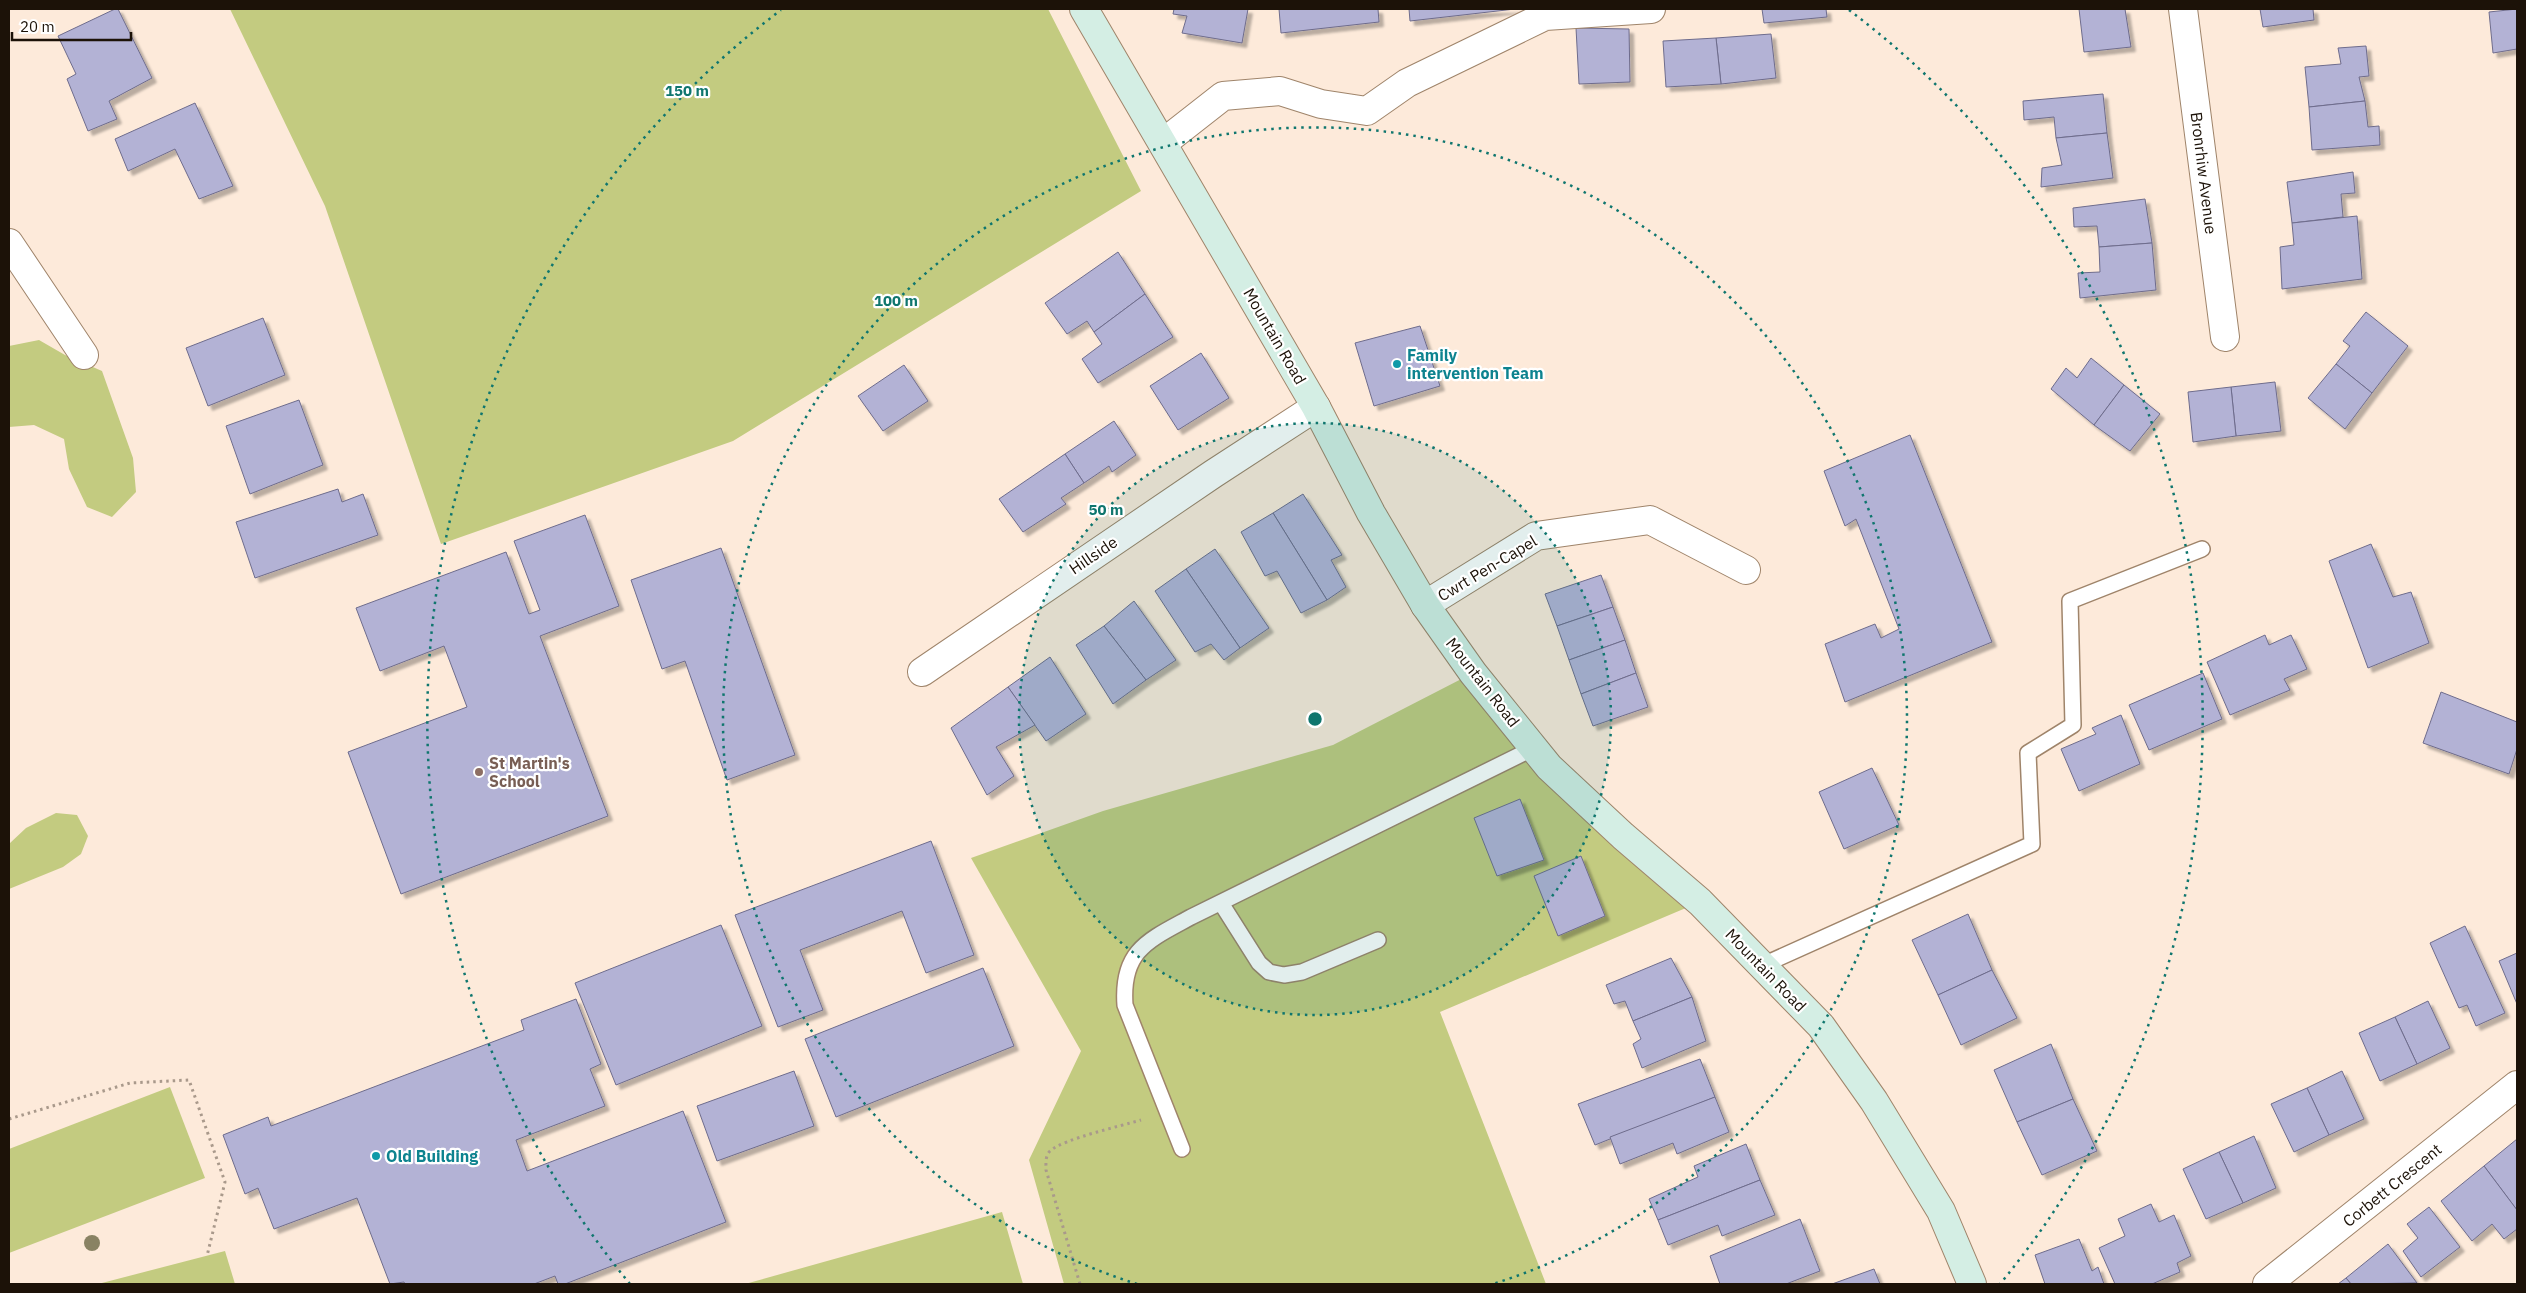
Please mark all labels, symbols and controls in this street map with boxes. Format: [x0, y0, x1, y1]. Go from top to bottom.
scale bar [12, 10, 131, 42]
text: 20 m [20, 17, 55, 36]
text: 150 m [665, 81, 709, 100]
street label: Bronrhiw Avenue [2187, 111, 2221, 235]
street label: Mountain Road [1239, 284, 1311, 388]
text: 100 m [874, 291, 918, 310]
place label: Family intervention Team [1407, 345, 1544, 383]
marker: Family intervention Team [1391, 358, 1403, 370]
text: 50 m [1089, 500, 1123, 519]
street label: Cwrt Pen-Capel [1434, 531, 1540, 605]
street label: Hillside [1065, 532, 1121, 578]
street label: Mountain Road [1442, 633, 1524, 731]
centre of rings [1306, 710, 1324, 728]
place label: St Martin's School [489, 753, 570, 791]
marker: St Martin's School [473, 766, 485, 778]
street label: Mountain Road [1721, 924, 1811, 1016]
street label: Corbett Crescent [2339, 1139, 2445, 1231]
place label: Old Building [386, 1146, 478, 1166]
marker: Old Building [370, 1150, 382, 1162]

